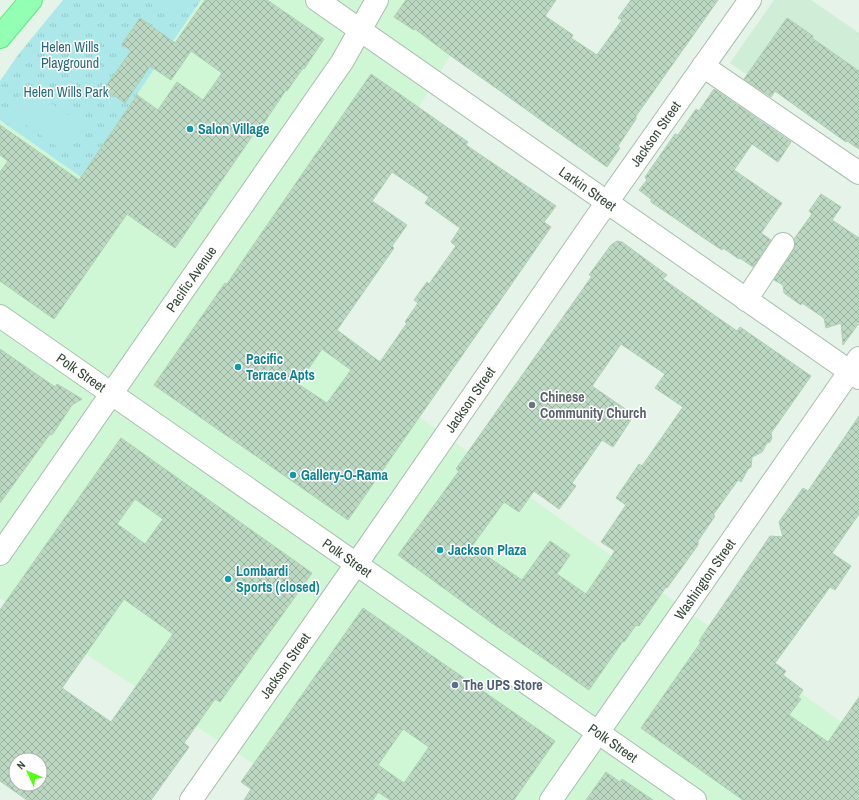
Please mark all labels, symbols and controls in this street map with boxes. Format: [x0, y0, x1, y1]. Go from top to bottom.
park label: Helen Wills Playground [41, 38, 99, 72]
park label: Helen Wills Park [24, 83, 109, 101]
street label: Jackson Street [626, 98, 685, 170]
place label: Salon Village [198, 120, 269, 138]
marker: Salon Village [185, 124, 195, 134]
street label: Larkin Street [556, 163, 620, 215]
street label: Pacific Avenue [162, 242, 220, 315]
street label: Polk Street [53, 349, 109, 396]
place label: Pacific Terrace Apts [246, 350, 315, 384]
marker: Pacific Terrace Apts [233, 362, 243, 372]
street label: Jackson Street [441, 363, 499, 436]
place label: Chinese Community Church [540, 388, 647, 422]
marker: Chinese Community Church [527, 400, 537, 410]
place label: Gallery-O-Rama [301, 466, 388, 484]
marker: Gallery-O-Rama [288, 470, 298, 480]
street label: Polk Street [319, 534, 375, 581]
street label: Washington Street [670, 535, 739, 623]
place label: Jackson Plaza [448, 541, 527, 559]
marker: Jackson Plaza [435, 545, 445, 555]
place label: Lombardi Sports (closed) [236, 562, 320, 596]
marker: Lombardi Sports (closed) [223, 574, 233, 584]
street label: Jackson Street [256, 629, 314, 702]
place label: The UPS Store [463, 676, 543, 694]
marker: The UPS Store [450, 680, 460, 690]
street label: Polk Street [585, 719, 641, 766]
north arrow [8, 752, 48, 792]
text: N [14, 758, 28, 772]

